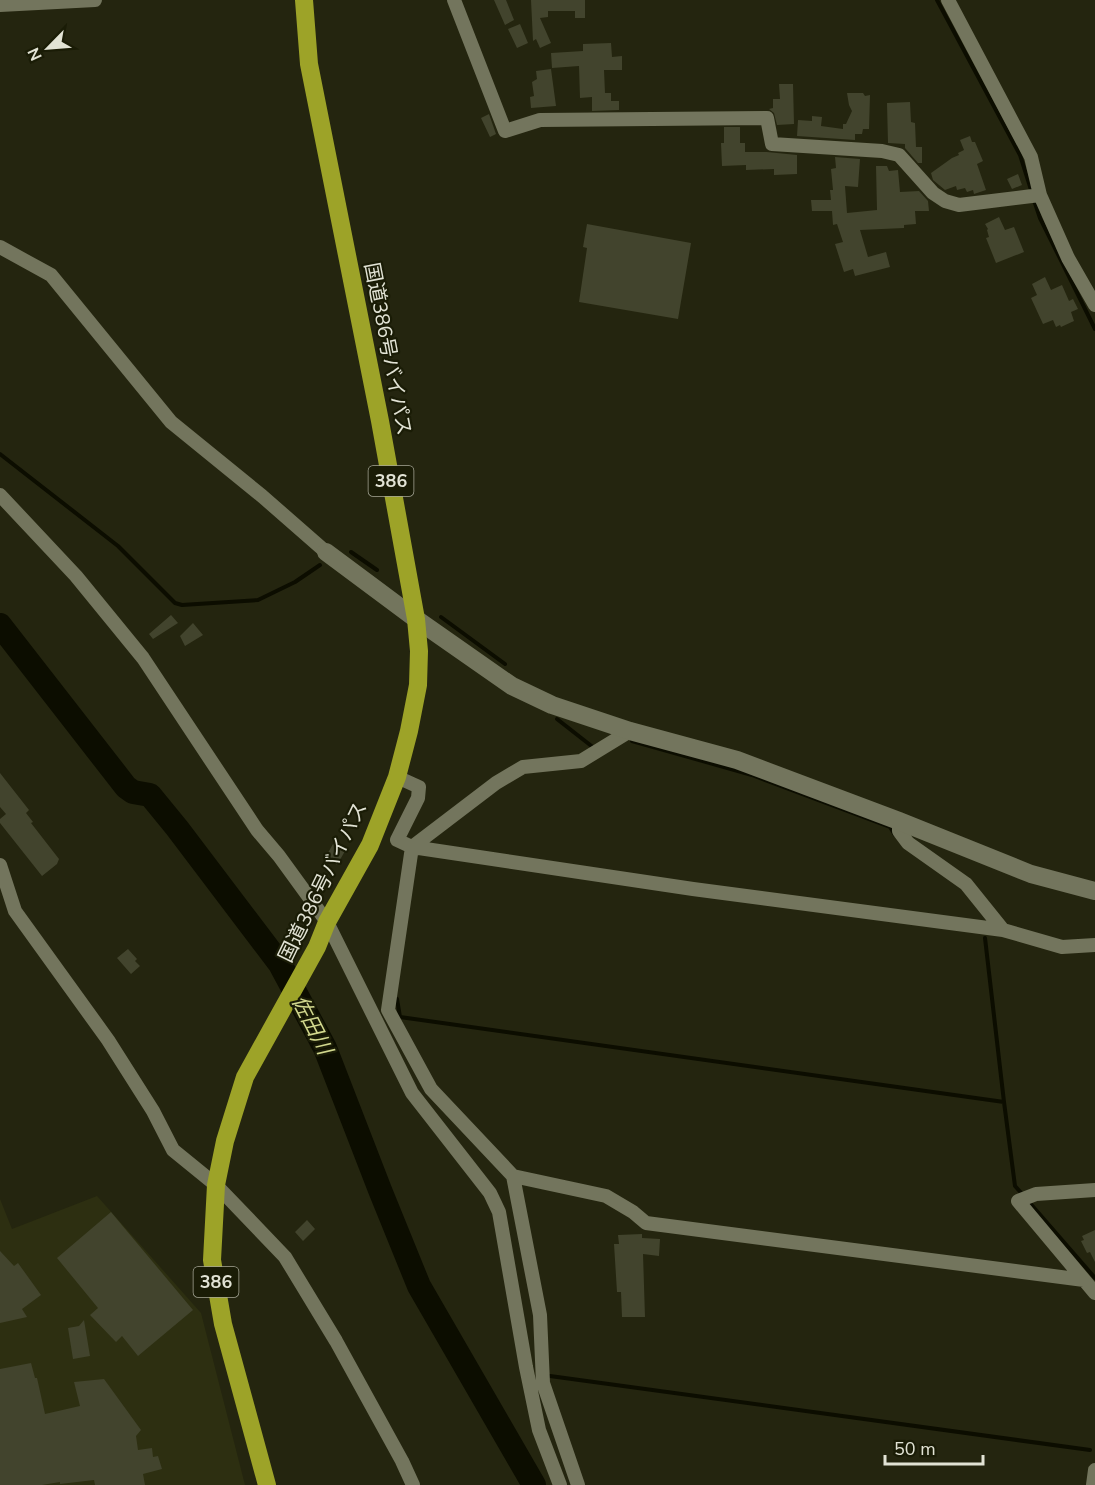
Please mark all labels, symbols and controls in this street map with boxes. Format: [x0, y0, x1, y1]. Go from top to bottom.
north arrow [18, 18, 78, 78]
text: N [23, 44, 48, 64]
street label: 国道386号バイパス [358, 260, 418, 438]
road number: 386 [368, 466, 414, 496]
street label: 国道386号バイパス [272, 797, 374, 967]
water label: 佐田川 [285, 991, 340, 1061]
road number: 386 [194, 1267, 238, 1297]
scale bar [885, 1428, 982, 1466]
text: 50 m [894, 1437, 936, 1461]

